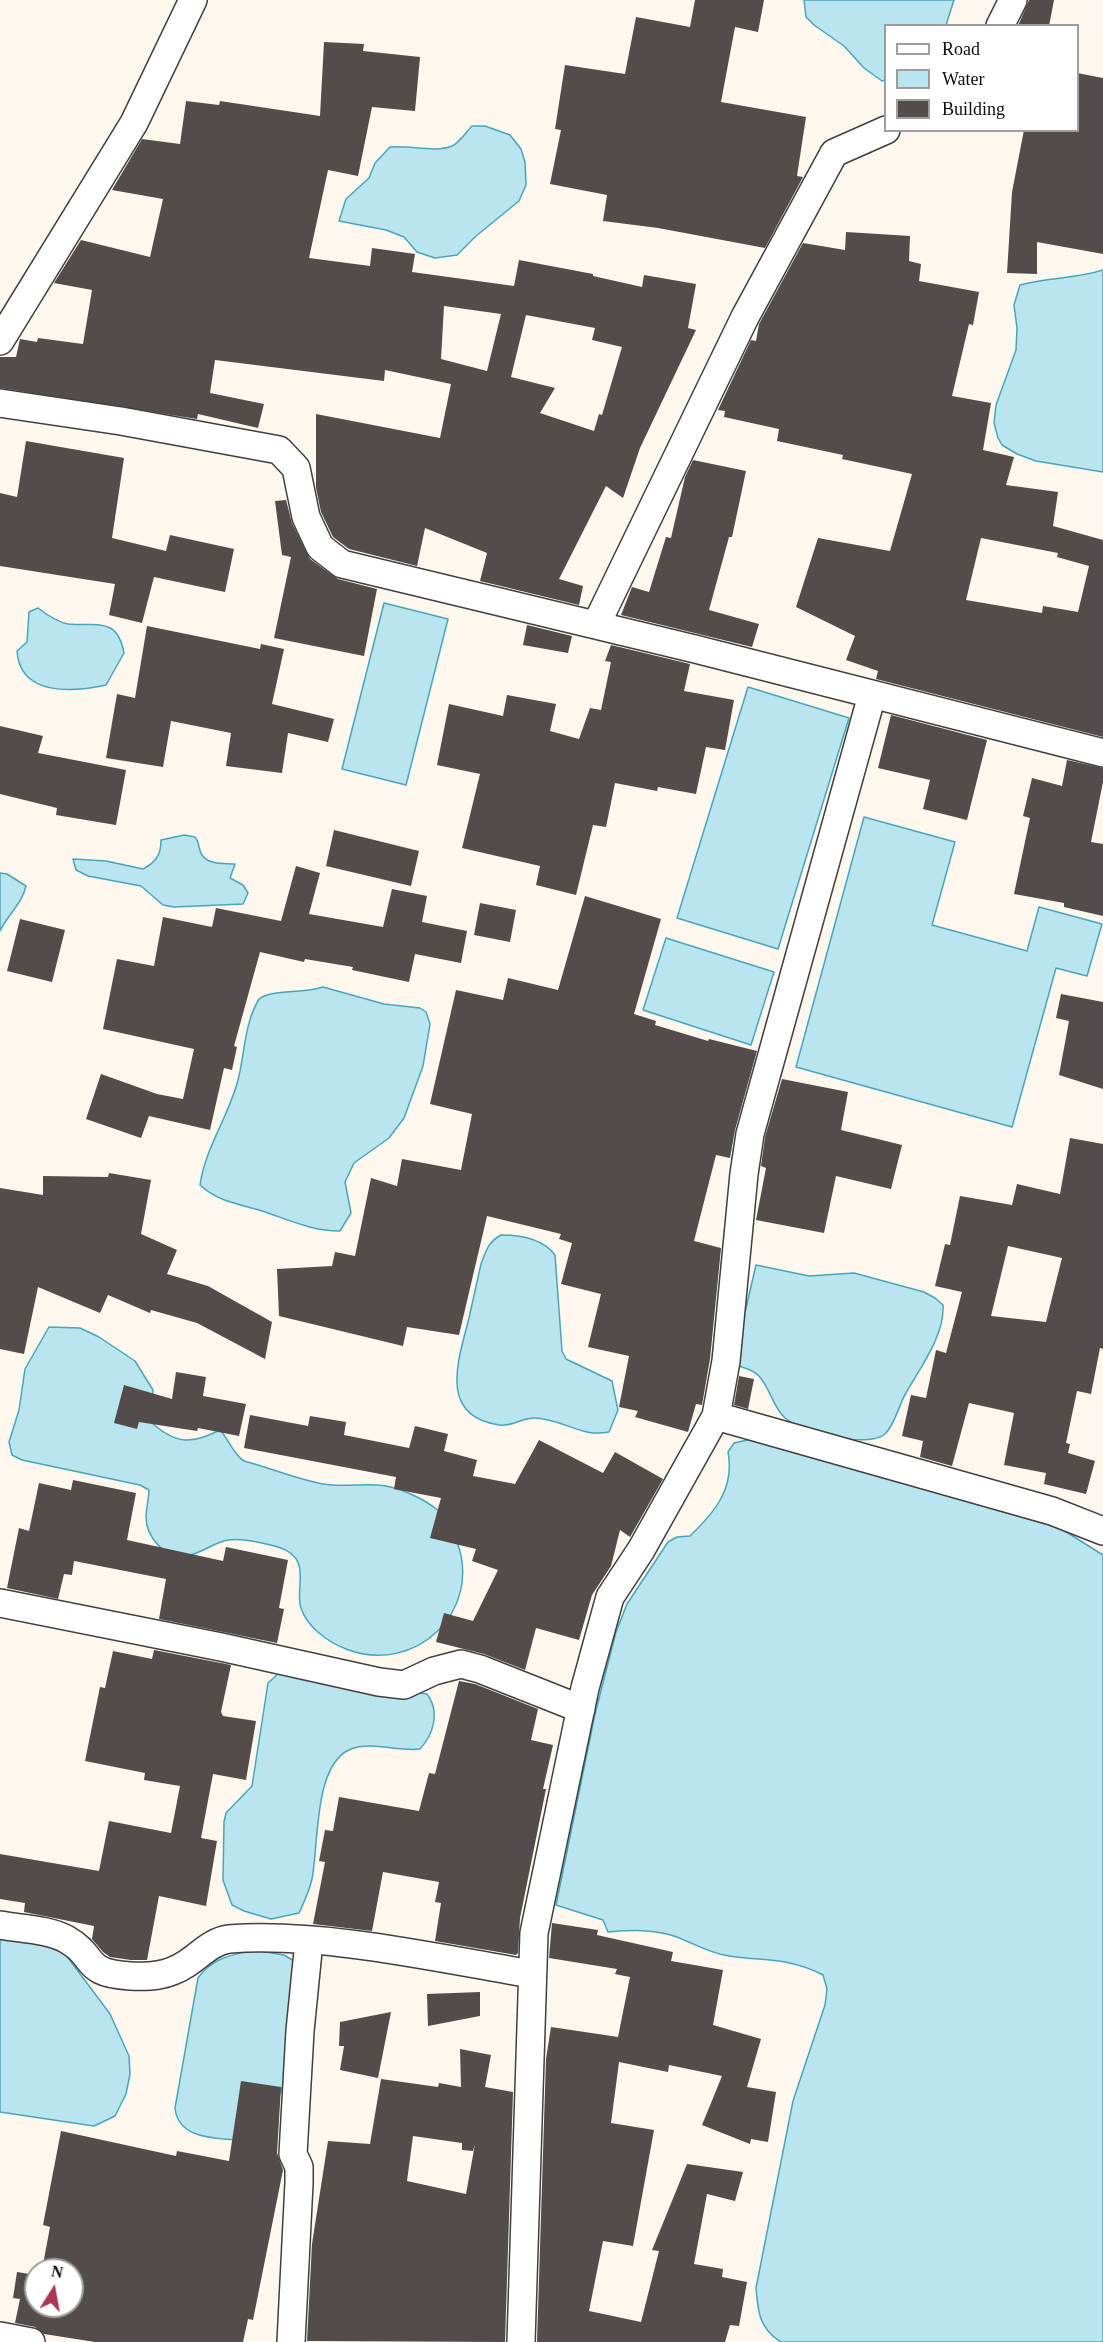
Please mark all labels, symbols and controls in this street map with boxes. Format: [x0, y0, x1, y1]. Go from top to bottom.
legend [884, 24, 1079, 132]
text: Road [942, 39, 980, 59]
text: Water [942, 69, 985, 89]
text: Building [942, 99, 1005, 119]
north arrow [24, 2258, 84, 2318]
text: N [50, 2262, 64, 2281]

